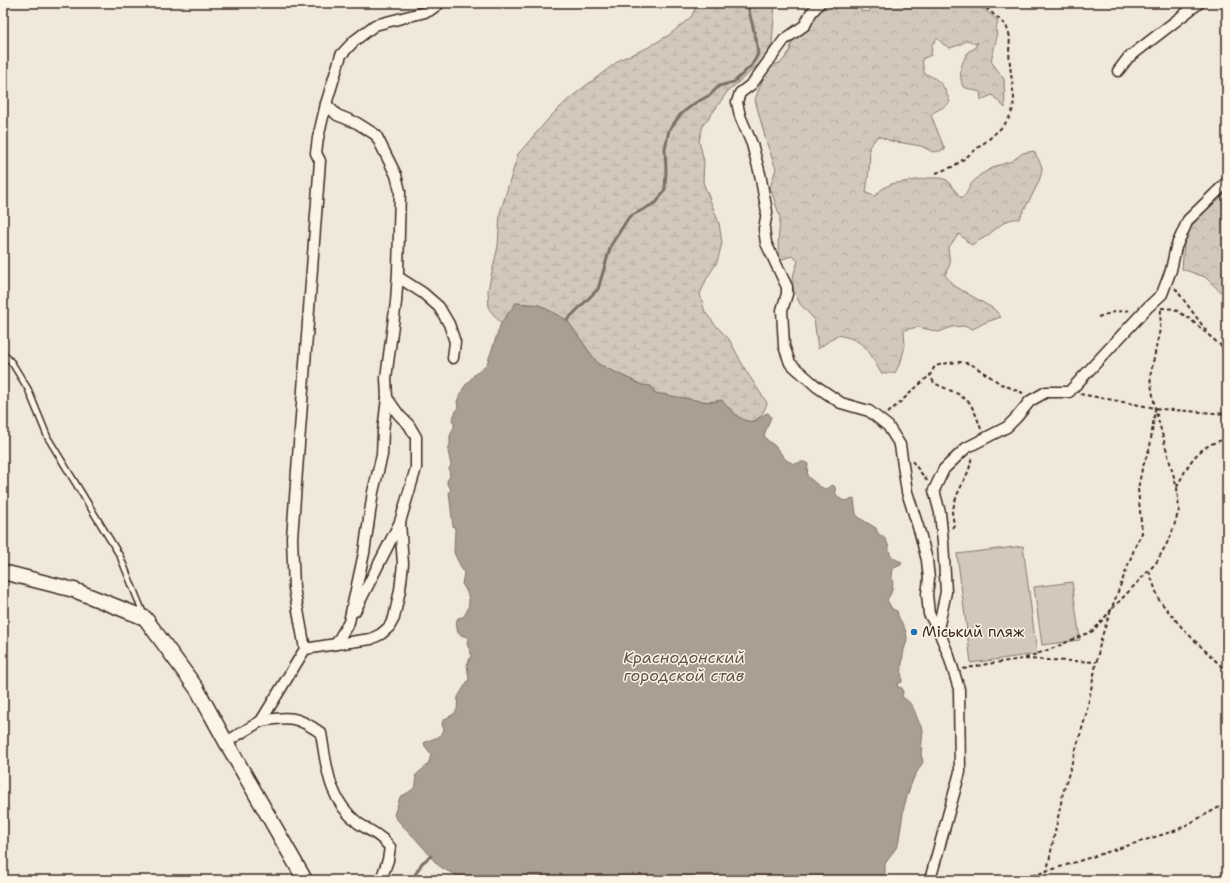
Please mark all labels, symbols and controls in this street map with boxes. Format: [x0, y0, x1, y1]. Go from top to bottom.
place label: Міський пляж [922, 622, 1025, 642]
marker: Міський пляж [909, 627, 919, 637]
water label: Краснодонский городской став [623, 647, 745, 686]

